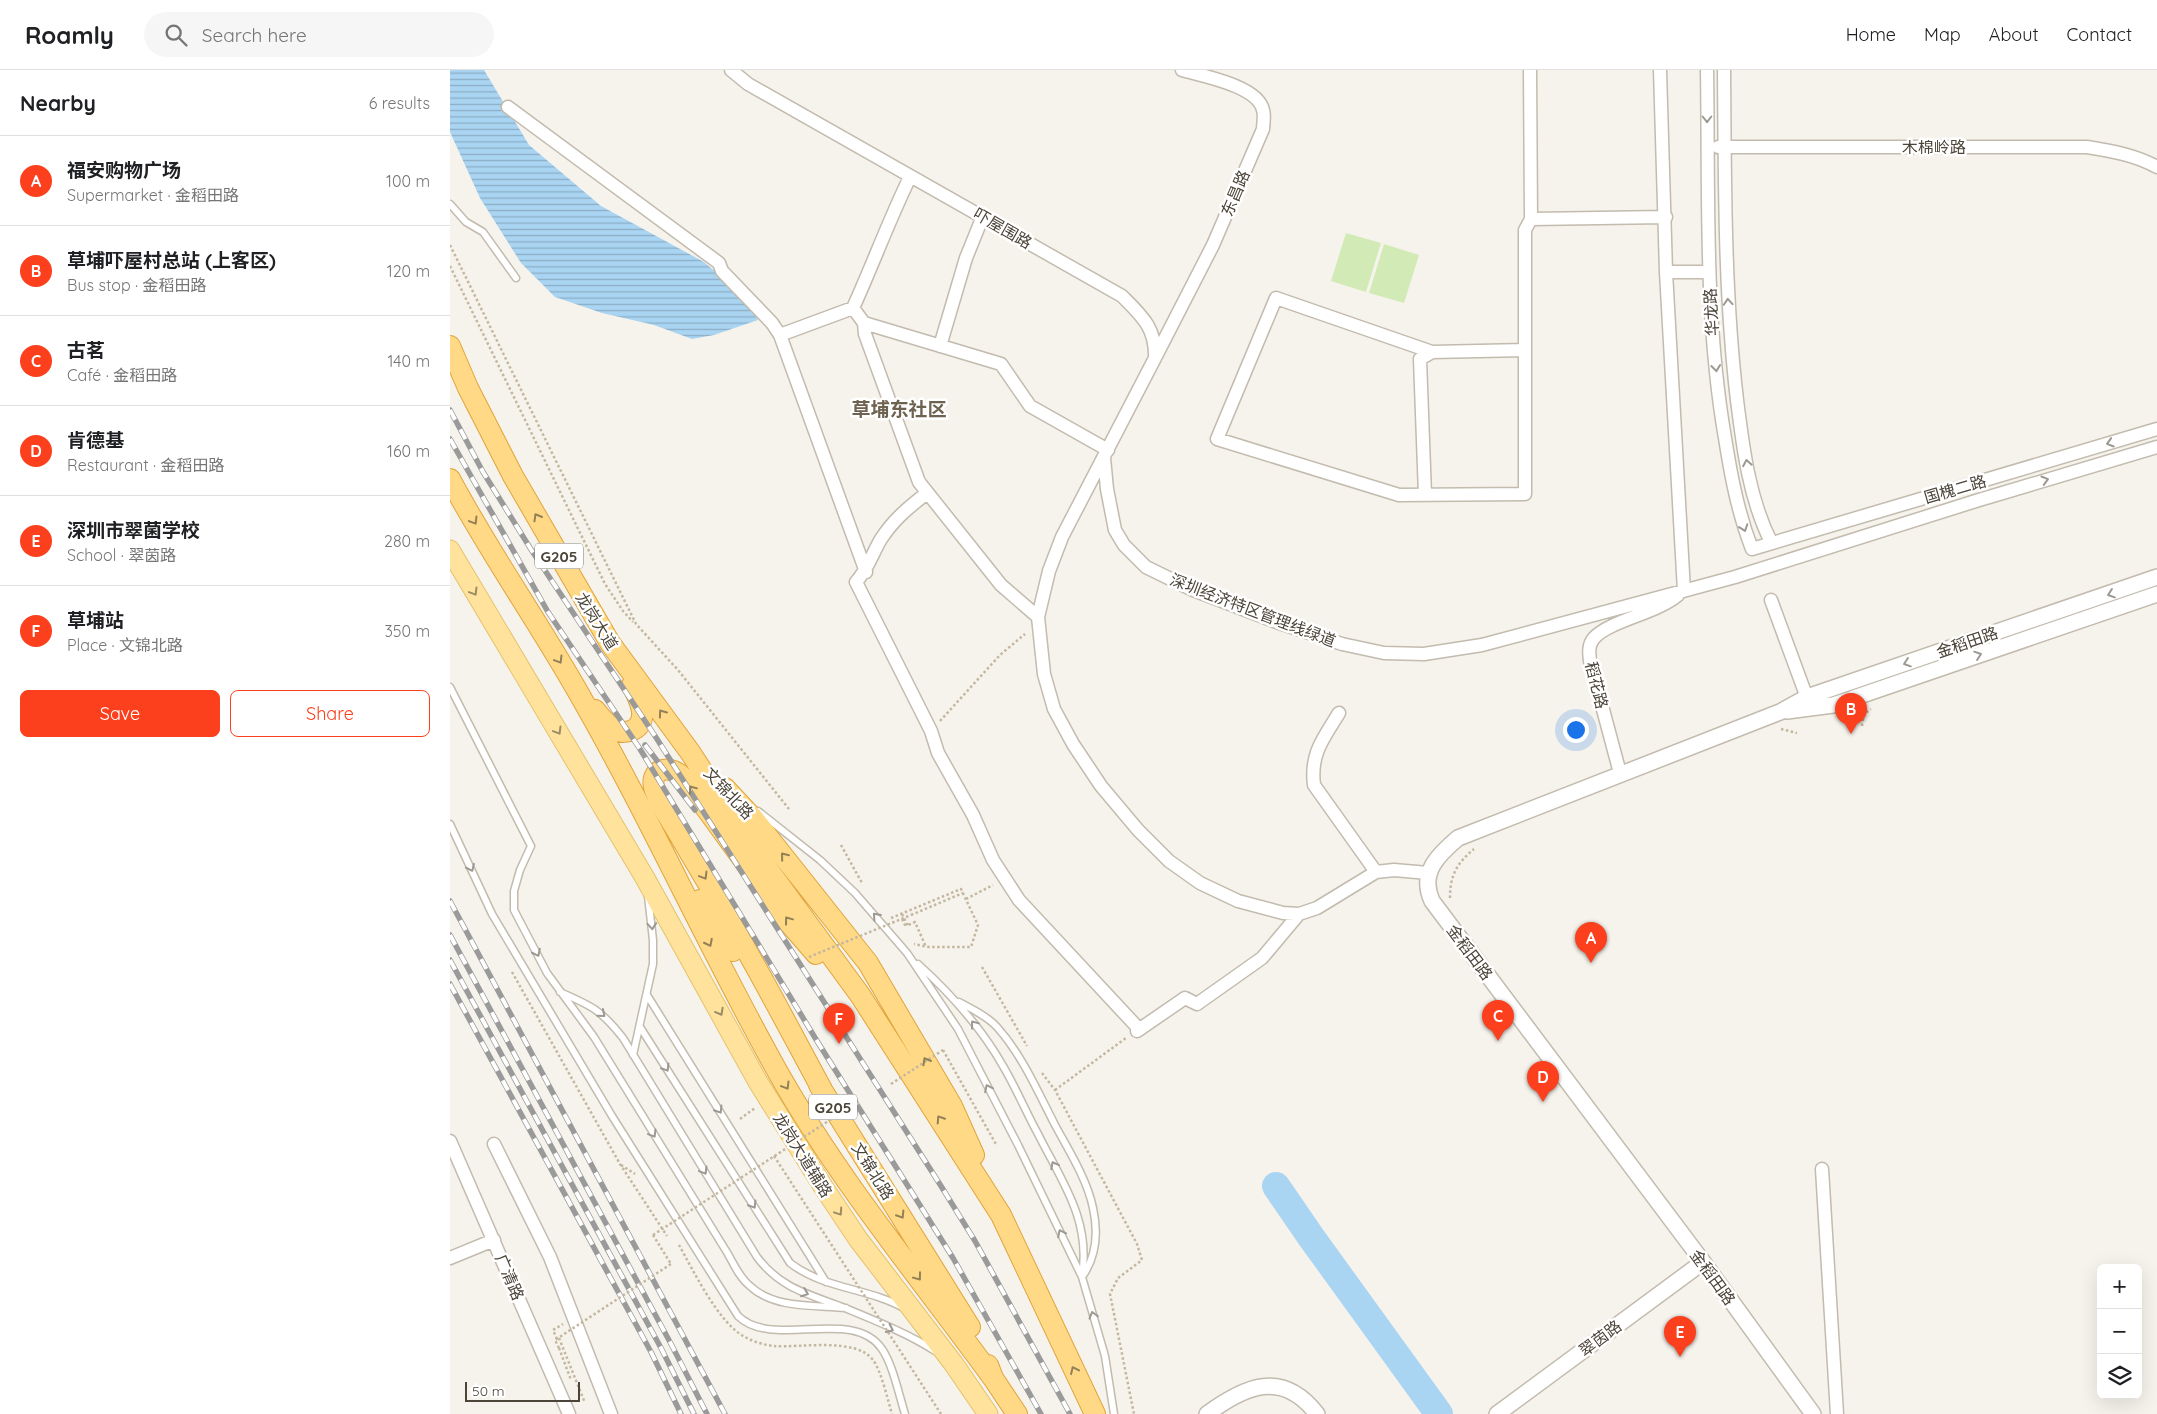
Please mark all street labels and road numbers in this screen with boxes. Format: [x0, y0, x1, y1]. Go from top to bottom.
street label: 木棉岭路 [1902, 137, 1966, 157]
street label: 东昌路 [1216, 167, 1254, 219]
street label: 吓屋围路 [970, 203, 1036, 253]
street label: 华龙路 [1700, 288, 1722, 336]
street label: 国槐二路 [1921, 471, 1989, 507]
road number: G205 [535, 544, 583, 568]
street label: 深圳经济特区管理线绿道 [1167, 569, 1339, 651]
street label: 龙岗大道 [572, 589, 622, 653]
street label: 金稻田路 [1933, 622, 2001, 662]
street label: 稻花路 [1581, 659, 1613, 711]
street label: 文锦北路 [700, 763, 758, 823]
street label: 金稻田路 [1443, 920, 1497, 984]
road number: G205 [809, 1094, 857, 1120]
street label: 龙岗大道辅路 [769, 1109, 837, 1201]
street label: 文锦北路 [848, 1139, 898, 1203]
street label: 金稻田路 [1686, 1245, 1740, 1309]
street label: 广清路 [491, 1251, 529, 1303]
street label: 翠茵路 [1575, 1316, 1625, 1360]

